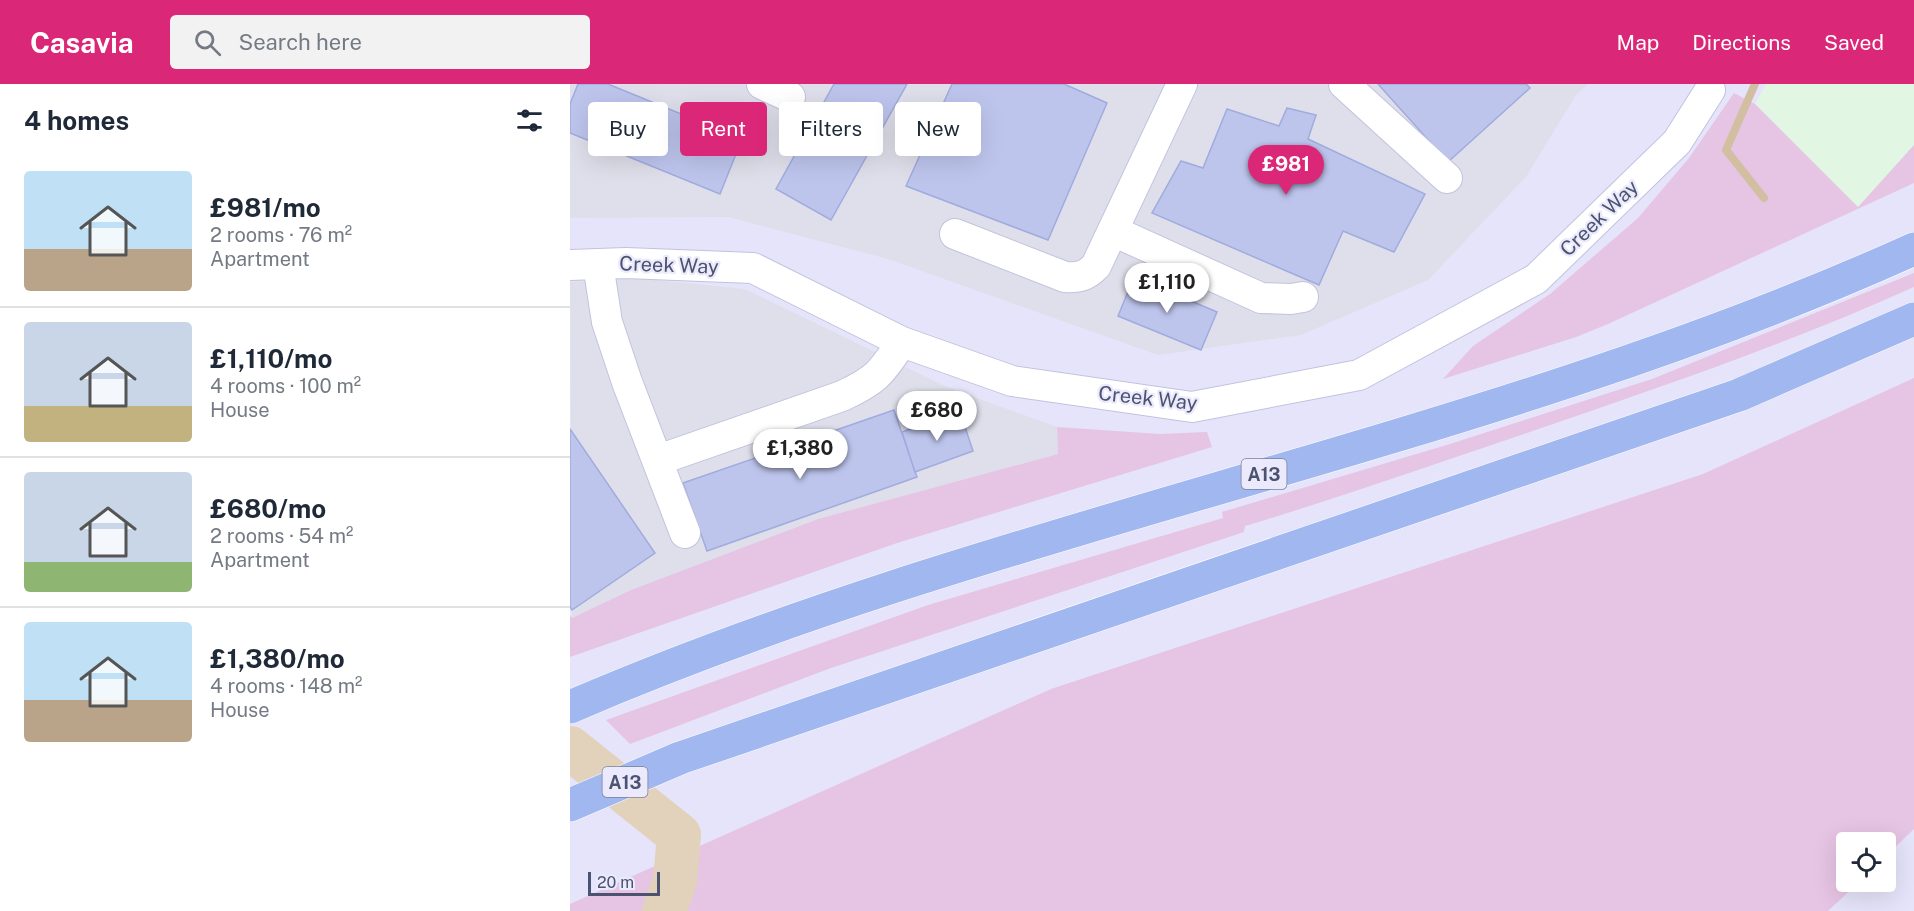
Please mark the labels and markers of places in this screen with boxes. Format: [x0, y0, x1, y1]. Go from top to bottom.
pin: £981 [1250, 145, 1322, 196]
pin: £1,110 [1118, 263, 1216, 314]
pin: £680 [901, 391, 973, 442]
pin: £1,380 [751, 429, 849, 480]

